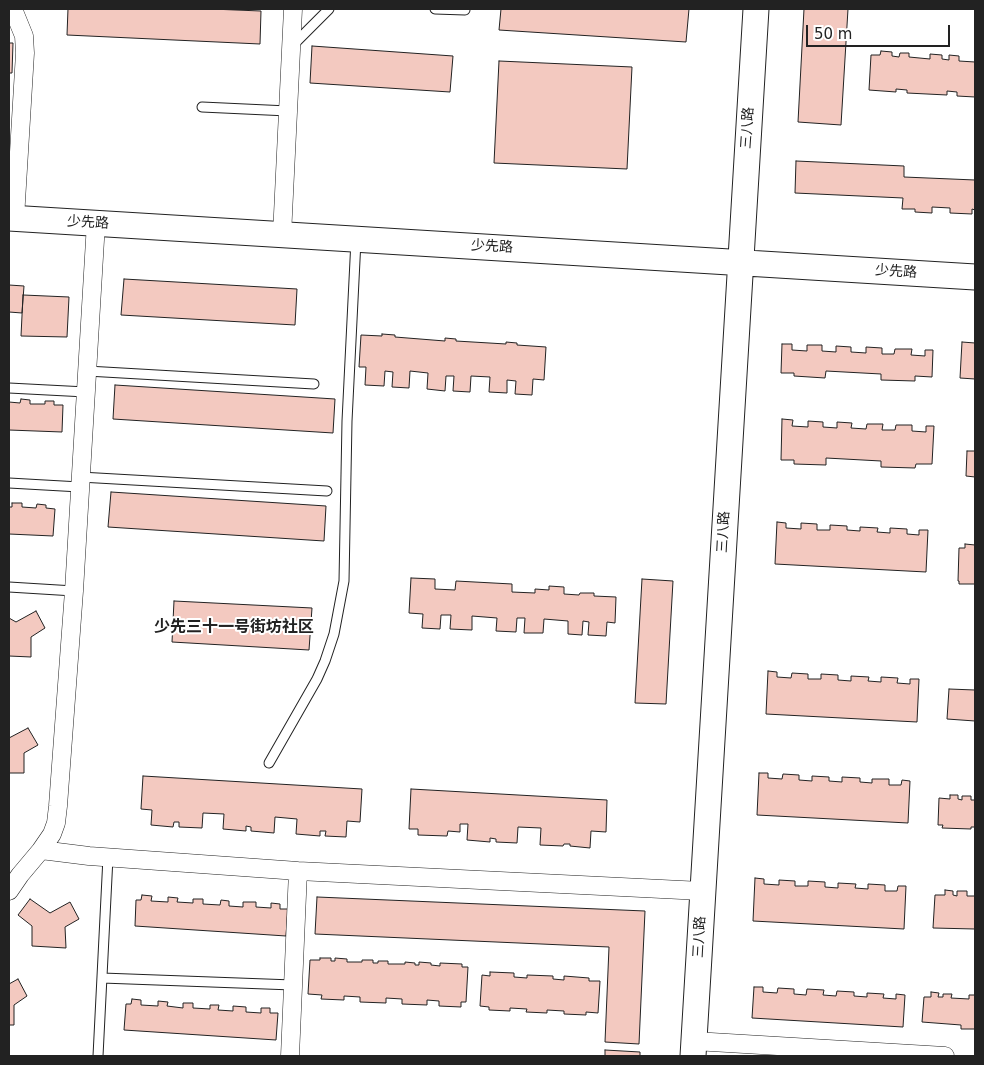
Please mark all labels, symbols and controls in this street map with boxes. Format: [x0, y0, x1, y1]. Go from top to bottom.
scale bar [809, 15, 953, 47]
text: 50 m [814, 25, 852, 43]
street label: 三八路 [738, 106, 758, 150]
street label: 少先路 [67, 214, 109, 232]
street label: 少先路 [471, 238, 513, 256]
street label: 少先路 [874, 262, 918, 282]
street label: 三八路 [715, 511, 733, 553]
district label: 少先三十一号街坊社区 [154, 618, 314, 638]
street label: 三八路 [691, 916, 709, 958]

